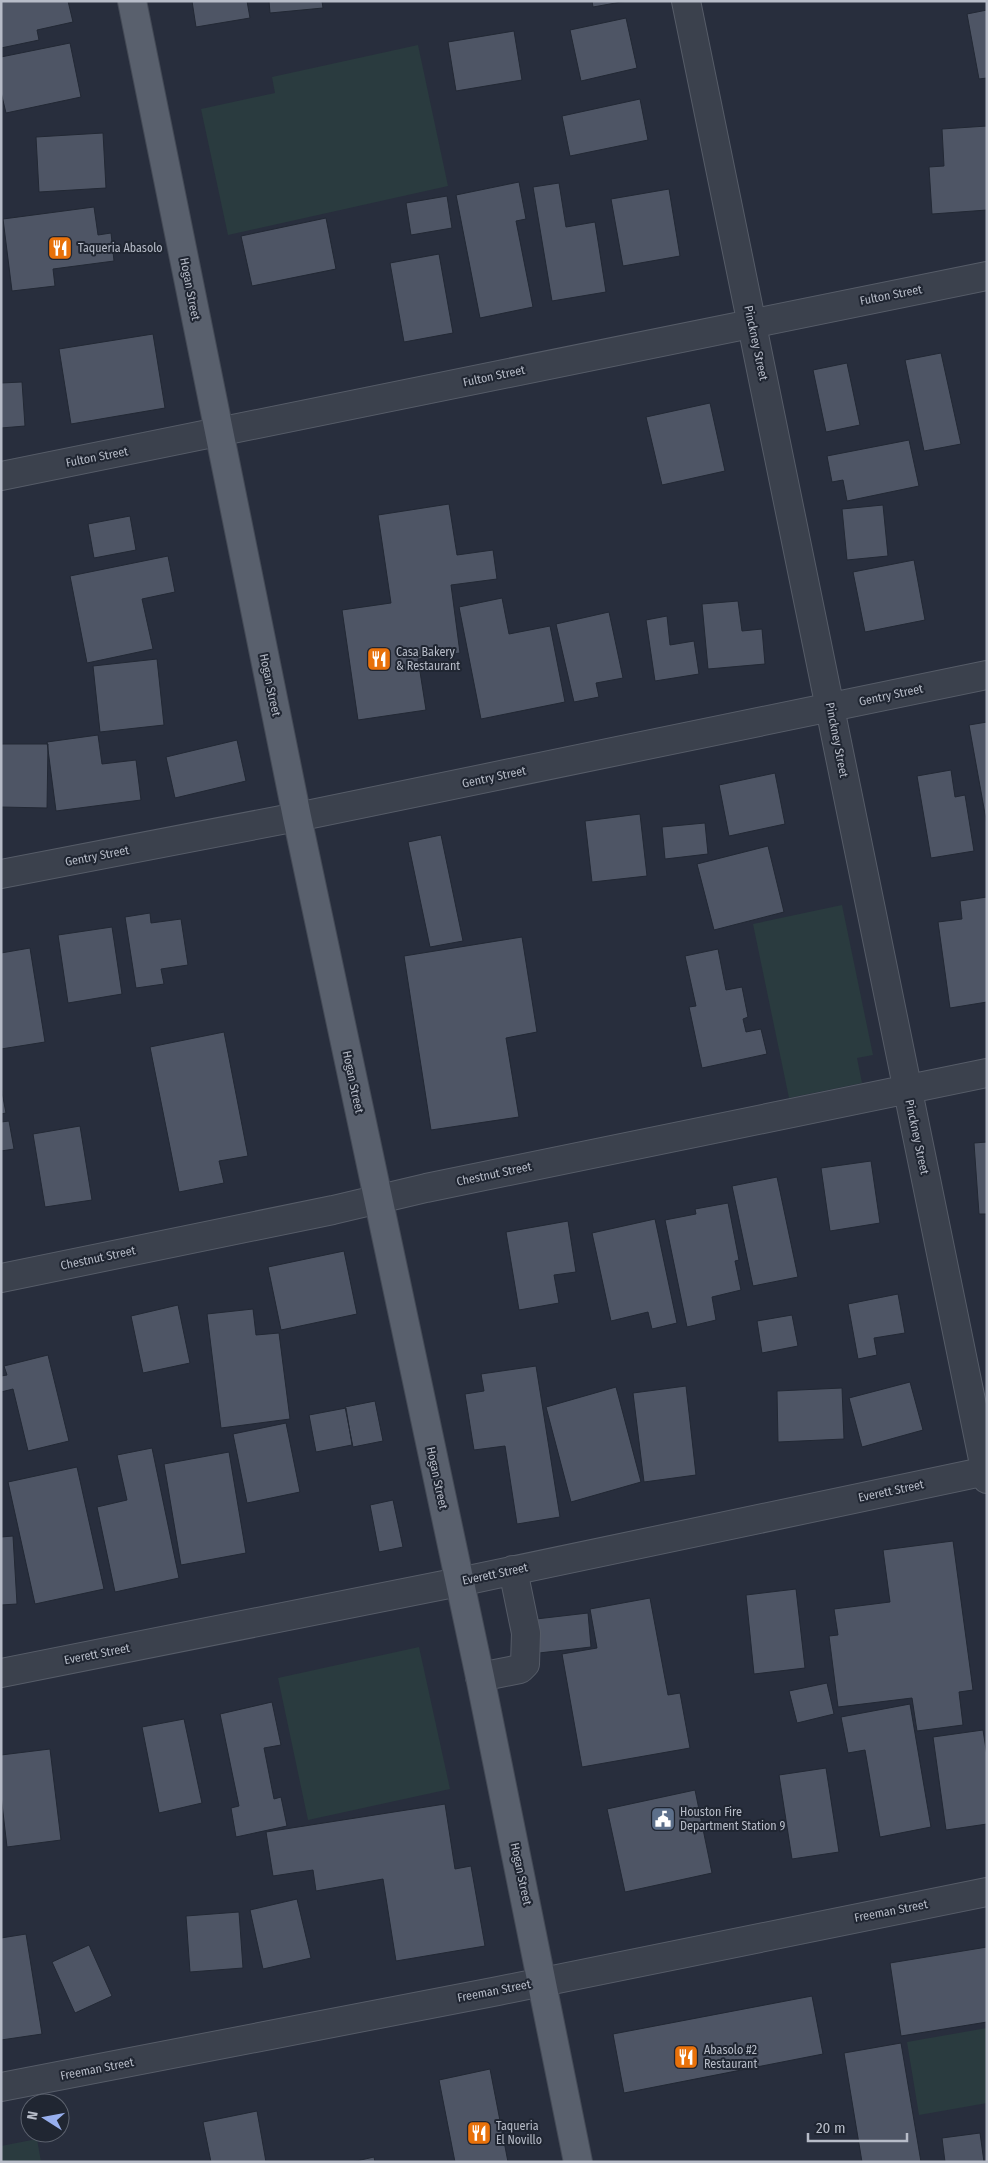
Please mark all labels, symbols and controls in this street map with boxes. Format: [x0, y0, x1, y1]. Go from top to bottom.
restaurant icon: Taqueria Abasolo [47, 235, 73, 261]
place label: Taqueria Abasolo [78, 241, 163, 255]
street label: Hogan Street [177, 256, 203, 322]
street label: Fulton Street [859, 282, 923, 308]
street label: Pinckney Street [741, 304, 771, 382]
street label: Fulton Street [462, 363, 526, 389]
street label: Fulton Street [65, 444, 129, 470]
place label: Casa Bakery & Restaurant [396, 645, 460, 673]
restaurant icon: Casa Bakery & Restaurant [366, 646, 392, 672]
street label: Hogan Street [257, 652, 283, 718]
street label: Gentry Street [858, 681, 924, 709]
street label: Pinckney Street [823, 701, 851, 779]
street label: Gentry Street [461, 763, 527, 791]
street label: Gentry Street [64, 843, 130, 869]
street label: Hogan Street [340, 1049, 366, 1115]
street label: Pinckney Street [902, 1098, 932, 1176]
street label: Chestnut Street [455, 1159, 533, 1189]
street label: Chestnut Street [59, 1243, 137, 1273]
street label: Hogan Street [424, 1445, 450, 1511]
street label: Everett Street [857, 1477, 925, 1505]
street label: Everett Street [461, 1560, 529, 1588]
street label: Everett Street [63, 1641, 131, 1667]
place label: Houston Fire Department Station 9 [680, 1805, 785, 1833]
public building icon: Houston Fire Department Station 9 [650, 1806, 676, 1832]
street label: Hogan Street [508, 1841, 534, 1907]
street label: Freeman Street [853, 1897, 929, 1925]
street label: Freeman Street [456, 1977, 532, 2005]
place label: Abasolo #2 Restaurant [704, 2043, 757, 2071]
restaurant icon: Abasolo #2 Restaurant [673, 2044, 699, 2070]
street label: Freeman Street [59, 2055, 135, 2083]
north arrow [20, 2093, 70, 2143]
text: N [24, 2110, 42, 2121]
scale bar [808, 2110, 907, 2142]
place label: Taqueria El Novillo [496, 2119, 542, 2147]
text: 20 m [816, 2119, 846, 2137]
restaurant icon: Taqueria El Novillo [466, 2120, 492, 2146]

